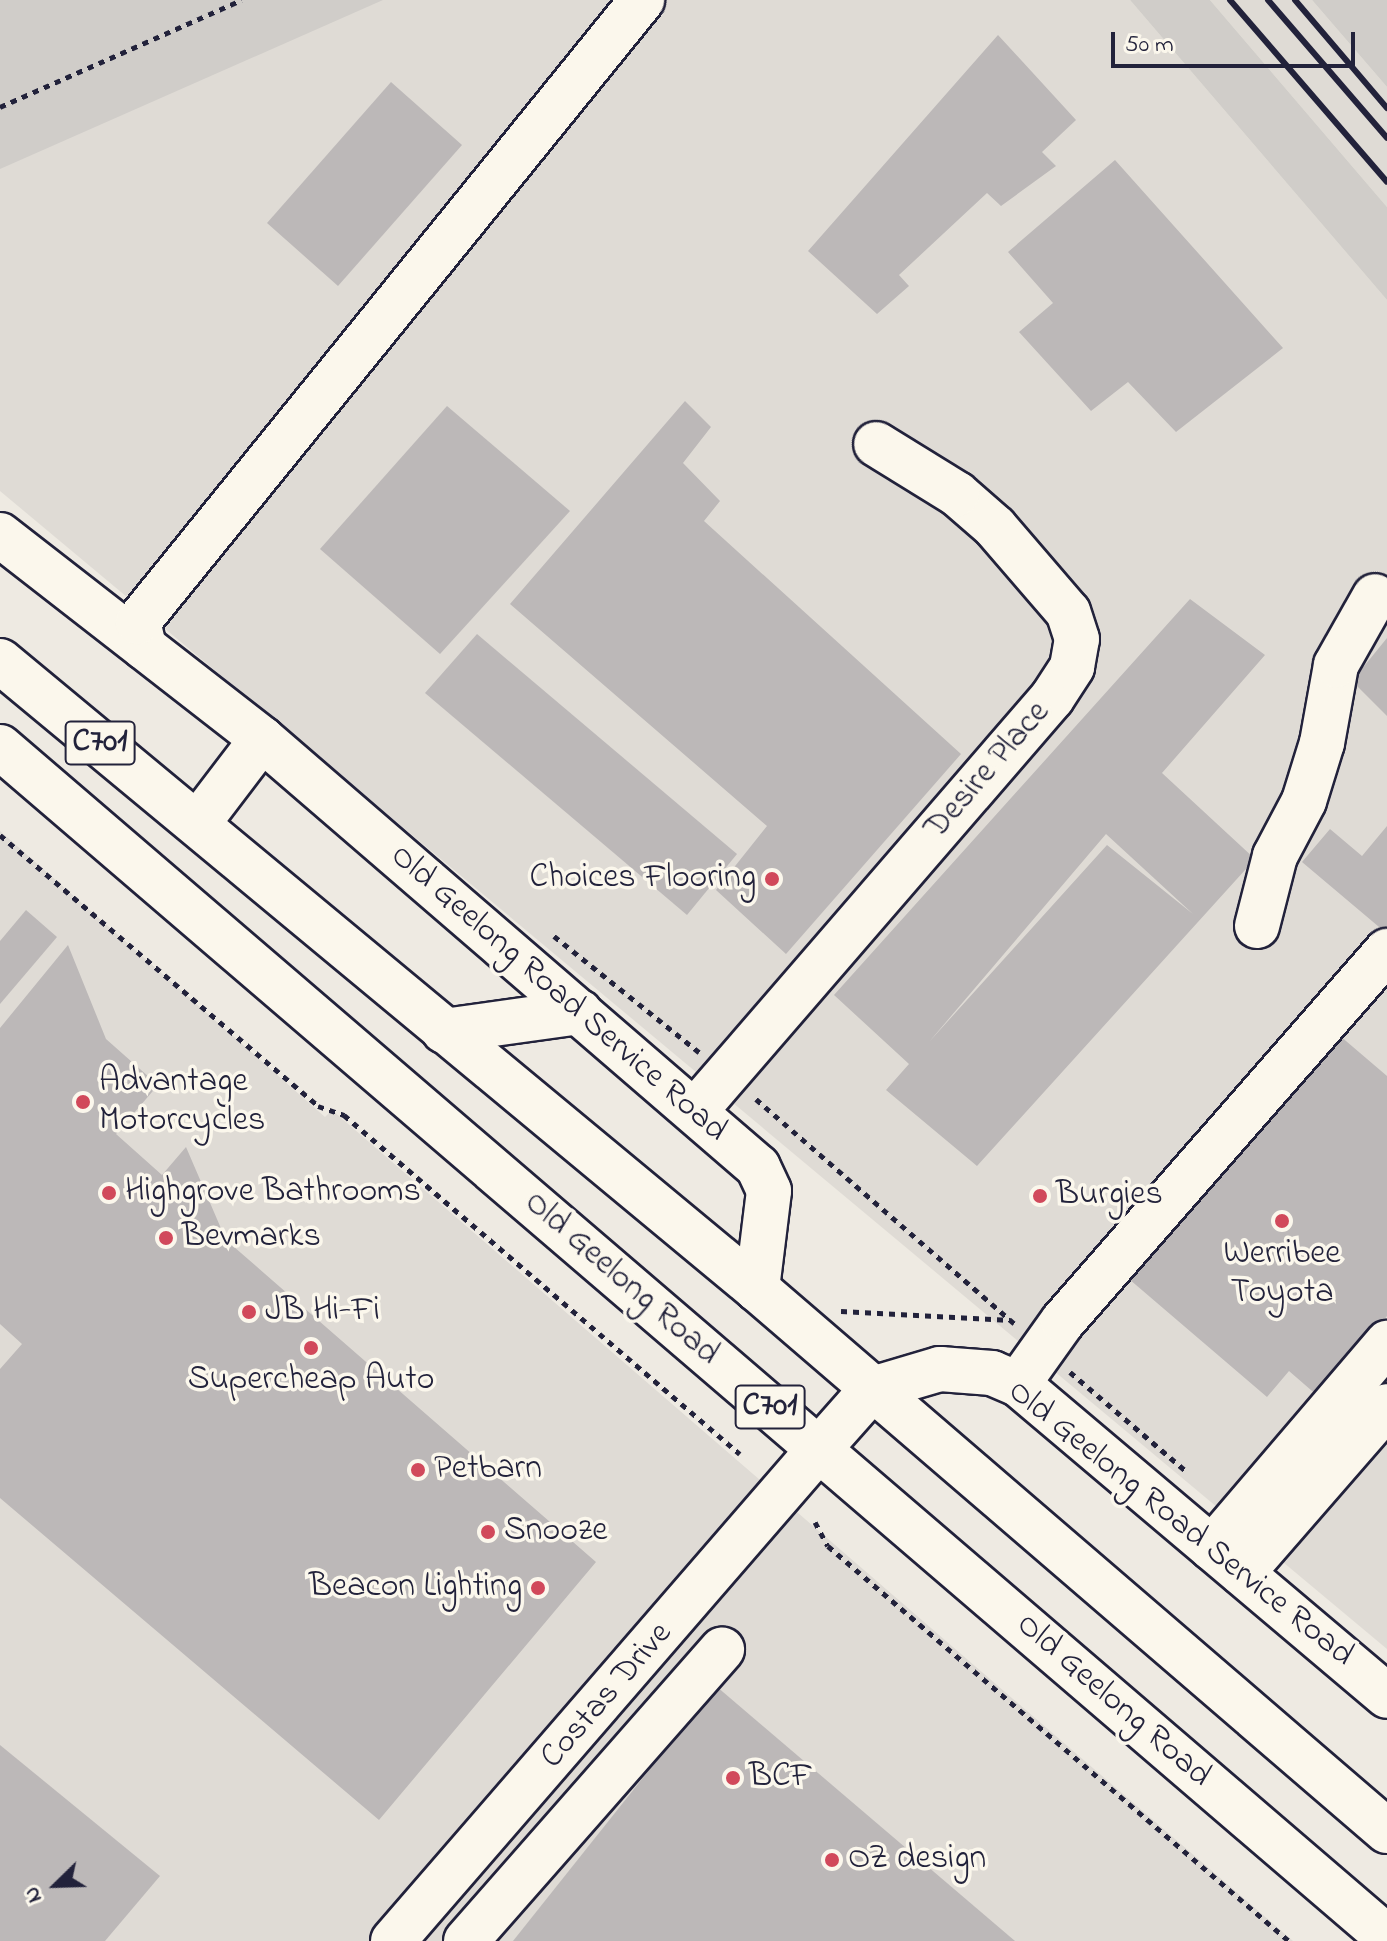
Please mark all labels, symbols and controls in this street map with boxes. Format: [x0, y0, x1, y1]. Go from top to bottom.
scale bar [1115, 16, 1359, 66]
text: 50 m [1125, 28, 1174, 63]
street label: Desire Place [917, 693, 1059, 849]
road number: C701 [64, 715, 136, 771]
street label: Old Geelong Road Service Road [381, 836, 735, 1152]
place label: Choices Flooring [529, 859, 756, 899]
marker: Choices Flooring [763, 870, 781, 888]
place label: Advantage Motorcycles [99, 1062, 265, 1142]
marker: Advantage Motorcycles [74, 1093, 92, 1111]
place label: Highgrove Bathrooms [125, 1173, 421, 1213]
place label: Burgies [1056, 1176, 1163, 1216]
street label: Old Geelong Road [515, 1183, 727, 1375]
marker: Highgrove Bathrooms [100, 1184, 118, 1202]
marker: Burgies [1031, 1187, 1049, 1205]
marker: Werribee Toyota [1273, 1212, 1291, 1230]
place label: Bevmarks [182, 1218, 321, 1258]
marker: Bevmarks [157, 1229, 175, 1247]
place label: Werribee Toyota [1223, 1234, 1341, 1314]
place label: JB Hi-Fi [265, 1292, 380, 1332]
marker: JB Hi-Fi [240, 1303, 258, 1321]
marker: Supercheap Auto [302, 1339, 320, 1357]
place label: Supercheap Auto [188, 1361, 434, 1401]
street label: Old Geelong Road Service Road [999, 1372, 1361, 1676]
road number: C701 [734, 1379, 806, 1435]
place label: Petbarn [434, 1450, 542, 1490]
marker: Petbarn [409, 1461, 427, 1479]
place label: Snooze [504, 1512, 607, 1552]
marker: Snooze [479, 1523, 497, 1541]
place label: Beacon Lighting [309, 1568, 522, 1608]
marker: Beacon Lighting [529, 1579, 547, 1597]
street label: Old Geelong Road [1007, 1605, 1219, 1797]
street label: Costas Drive [532, 1615, 682, 1777]
place label: BCF [749, 1758, 813, 1798]
marker: BCF [724, 1769, 742, 1787]
place label: OZ design [848, 1840, 986, 1880]
north arrow [16, 1845, 96, 1925]
marker: OZ design [823, 1851, 841, 1869]
text: N [16, 1881, 52, 1907]

